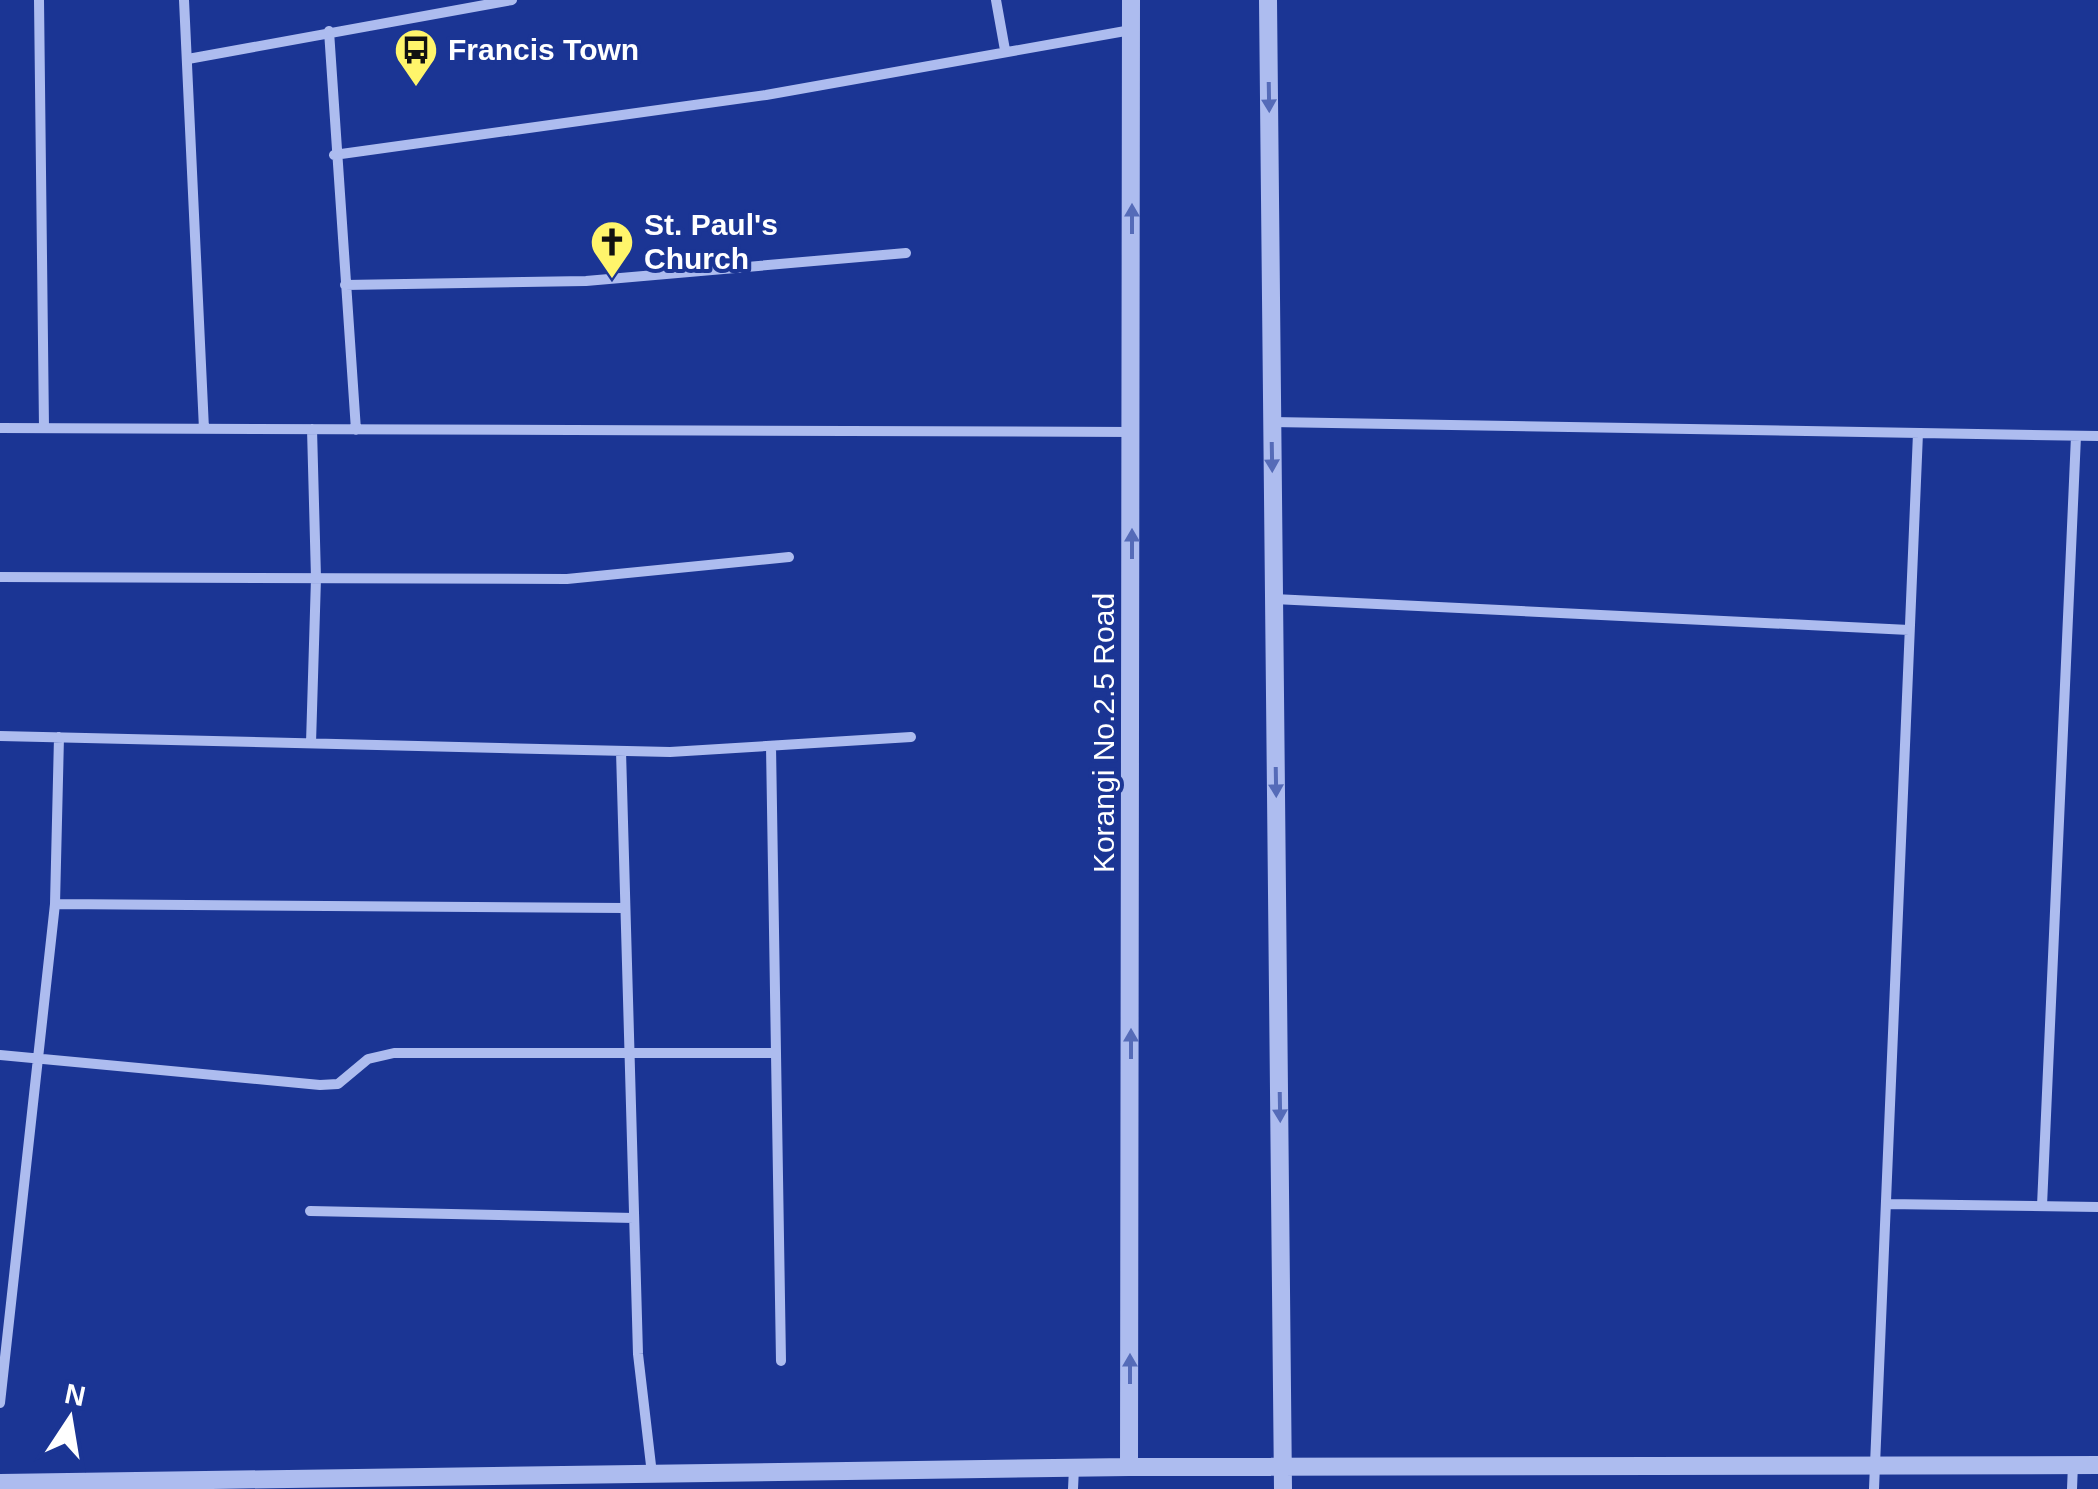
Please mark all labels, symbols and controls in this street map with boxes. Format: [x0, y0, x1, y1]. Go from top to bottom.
bus stop icon: Francis Town [393, 27, 439, 88]
place label: Francis Town [448, 33, 639, 66]
one-way arrow [1261, 82, 1277, 114]
one-way arrow [1124, 203, 1140, 235]
place label: St. Paul's Church [644, 208, 778, 275]
church icon: St. Paul's Church [589, 219, 635, 280]
one-way arrow [1264, 442, 1280, 474]
one-way arrow [1124, 528, 1140, 560]
street label: Korangi No.2.5 Road [1087, 593, 1120, 873]
one-way arrow [1268, 767, 1284, 799]
one-way arrow [1123, 1028, 1139, 1060]
one-way arrow [1272, 1092, 1288, 1124]
one-way arrow [1122, 1353, 1138, 1385]
north arrow [20, 1369, 120, 1469]
text: N [62, 1378, 88, 1412]

